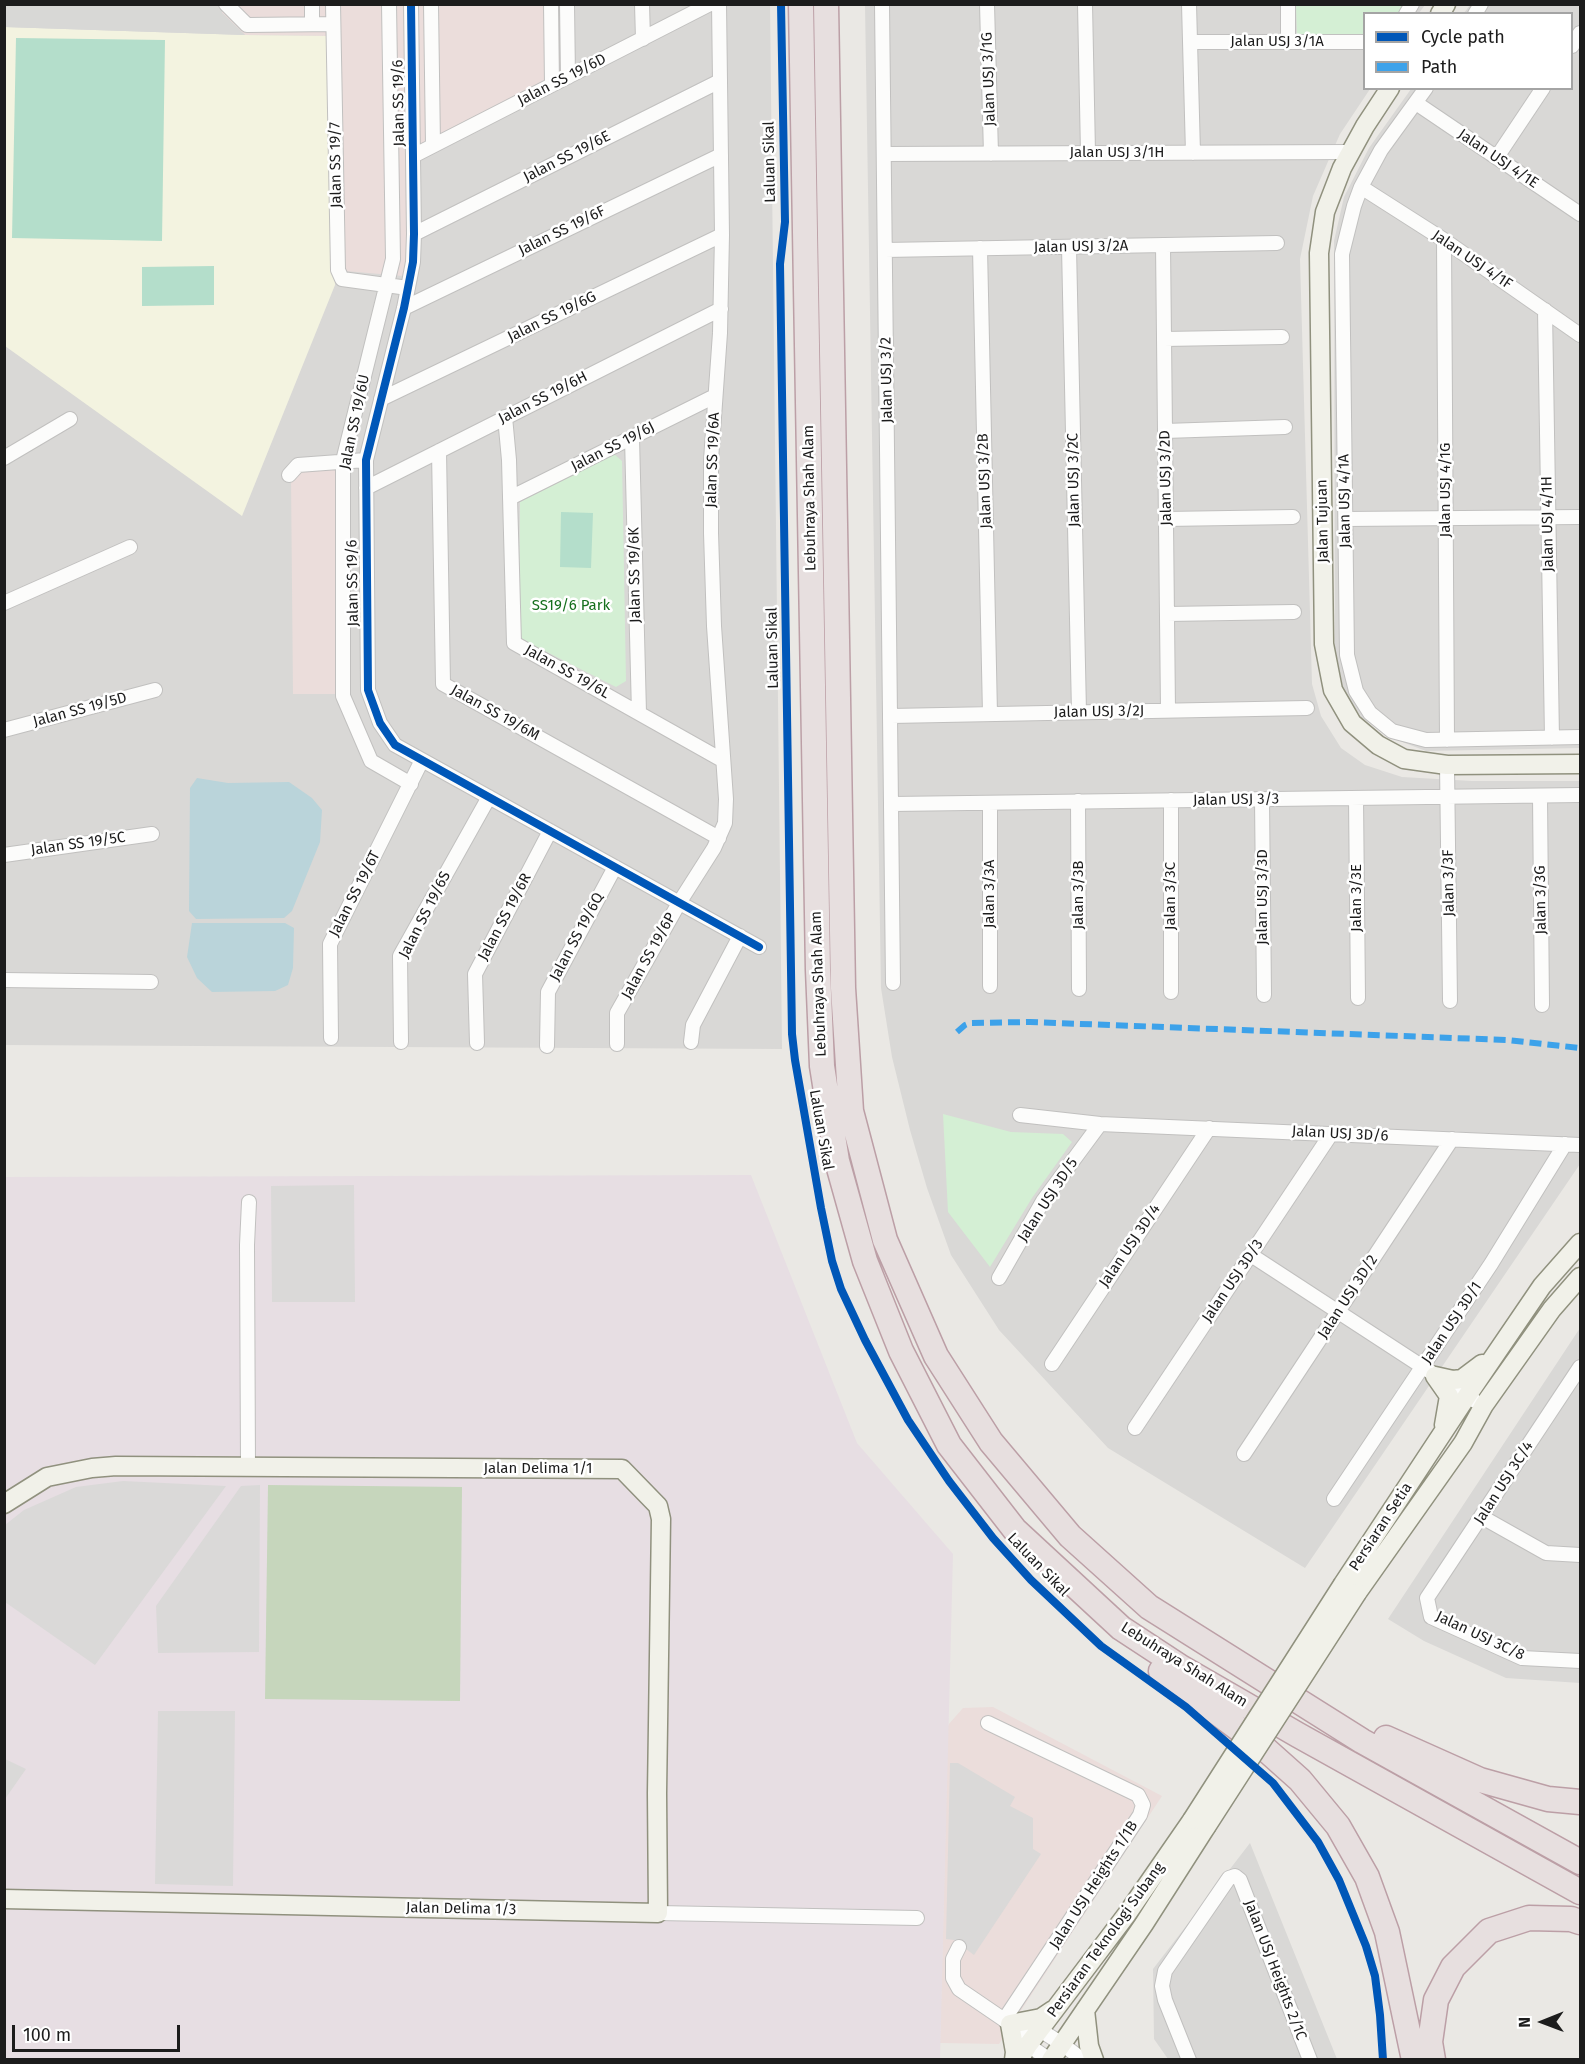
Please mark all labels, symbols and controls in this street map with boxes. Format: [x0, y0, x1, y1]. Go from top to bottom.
legend [1363, 12, 1573, 90]
text: Cycle path [1421, 26, 1505, 48]
street label: Jalan USJ 3/1G [978, 32, 1000, 126]
street label: Jalan USJ 3/1A [1230, 33, 1324, 51]
street label: Jalan SS 19/6D [515, 50, 609, 110]
text: Path [1421, 56, 1457, 78]
street label: Jalan SS 19/6 [389, 59, 409, 147]
street label: Laluan Sikal [760, 121, 780, 203]
street label: Jalan SS 19/7 [326, 122, 346, 208]
street label: Jalan USJ 4/1E [1454, 125, 1542, 193]
street label: Jalan SS 19/6E [521, 127, 613, 187]
street label: Jalan USJ 3/1H [1069, 144, 1165, 162]
street label: Jalan SS 19/6F [516, 202, 608, 260]
street label: Jalan USJ 4/1F [1429, 227, 1515, 293]
street label: Jalan USJ 3/2A [1033, 237, 1129, 257]
street label: Jalan SS 19/6G [505, 288, 599, 346]
street label: Jalan USJ 3/2 [877, 337, 897, 423]
street label: Jalan SS 19/6H [496, 368, 590, 428]
street label: Jalan SS 19/6U [336, 373, 374, 471]
street label: Jalan SS 19/6A [702, 412, 724, 508]
street label: Jalan SS 19/6J [568, 418, 658, 476]
street label: Lebuhraya Shah Alam [800, 425, 820, 571]
street label: Jalan USJ 3/2D [1156, 430, 1176, 526]
street label: Jalan USJ 3/2B [974, 433, 996, 529]
street label: Jalan USJ 3/2C [1064, 433, 1084, 527]
street label: Jalan USJ 4/1G [1437, 443, 1455, 537]
street label: Jalan USJ 4/1A [1335, 454, 1355, 548]
street label: Jalan USJ 4/1H [1538, 476, 1558, 572]
street label: Jalan Tujuan [1313, 479, 1333, 563]
street label: Jalan SS 19/6K [625, 527, 645, 623]
street label: Jalan SS 19/6 [343, 539, 363, 627]
park label: SS19/6 Park [532, 597, 610, 615]
street label: Laluan Sikal [763, 607, 783, 689]
street label: Jalan SS 19/6L [521, 641, 613, 703]
street label: Jalan SS 19/6M [447, 681, 543, 745]
street label: Jalan SS 19/5D [31, 689, 129, 731]
street label: Jalan USJ 3/2J [1054, 702, 1144, 722]
street label: Jalan USJ 3/3 [1193, 790, 1279, 810]
street label: Jalan SS 19/5C [30, 828, 126, 860]
street label: Jalan SS 19/6T [326, 848, 384, 940]
street label: Jalan USJ 3/3D [1254, 849, 1272, 945]
street label: Jalan 3/3F [1439, 849, 1459, 917]
street label: Jalan 3/3A [981, 860, 999, 928]
street label: Jalan 3/3B [1070, 861, 1088, 929]
street label: Jalan 3/3C [1162, 862, 1180, 930]
street label: Jalan 3/3E [1348, 864, 1366, 932]
street label: Jalan 3/3G [1531, 865, 1551, 935]
street label: Jalan SS 19/6S [395, 868, 455, 962]
street label: Jalan SS 19/6R [474, 870, 536, 964]
street label: Jalan SS 19/6Q [546, 890, 608, 984]
street label: Jalan SS 19/6P [618, 910, 680, 1002]
street label: Lebuhraya Shah Alam [807, 911, 831, 1057]
street label: Laluan Sikal [805, 1088, 837, 1172]
street label: Jalan USJ 3D/6 [1291, 1122, 1389, 1146]
street label: Jalan USJ 3D/5 [1014, 1155, 1082, 1245]
street label: Jalan USJ 3D/4 [1096, 1201, 1164, 1291]
street label: Jalan USJ 3D/3 [1199, 1236, 1267, 1326]
street label: Jalan USJ 3D/2 [1314, 1252, 1382, 1342]
street label: Jalan USJ 3D/1 [1418, 1279, 1486, 1367]
street label: Jalan USJ 3C/4 [1471, 1438, 1537, 1528]
street label: Jalan Delima 1/1 [483, 1460, 593, 1478]
street label: Persiaran Setia [1346, 1479, 1416, 1575]
street label: Laluan Sikal [1003, 1529, 1073, 1601]
street label: Jalan USJ 3C/8 [1433, 1608, 1527, 1664]
street label: Lebuhraya Shah Alam [1117, 1619, 1251, 1711]
street label: Jalan USJ Heights 1/1B [1046, 1818, 1142, 1952]
street label: Persiaran Teknologi Subang [1044, 1859, 1168, 2021]
street label: Jalan USJ Heights 2/1C [1240, 1897, 1310, 2043]
street label: Jalan Delima 1/3 [406, 1899, 516, 1919]
north arrow [1513, 1992, 1573, 2052]
scale bar [15, 2013, 183, 2051]
text: N [1515, 2017, 1534, 2028]
text: 100 m [23, 2024, 71, 2046]

